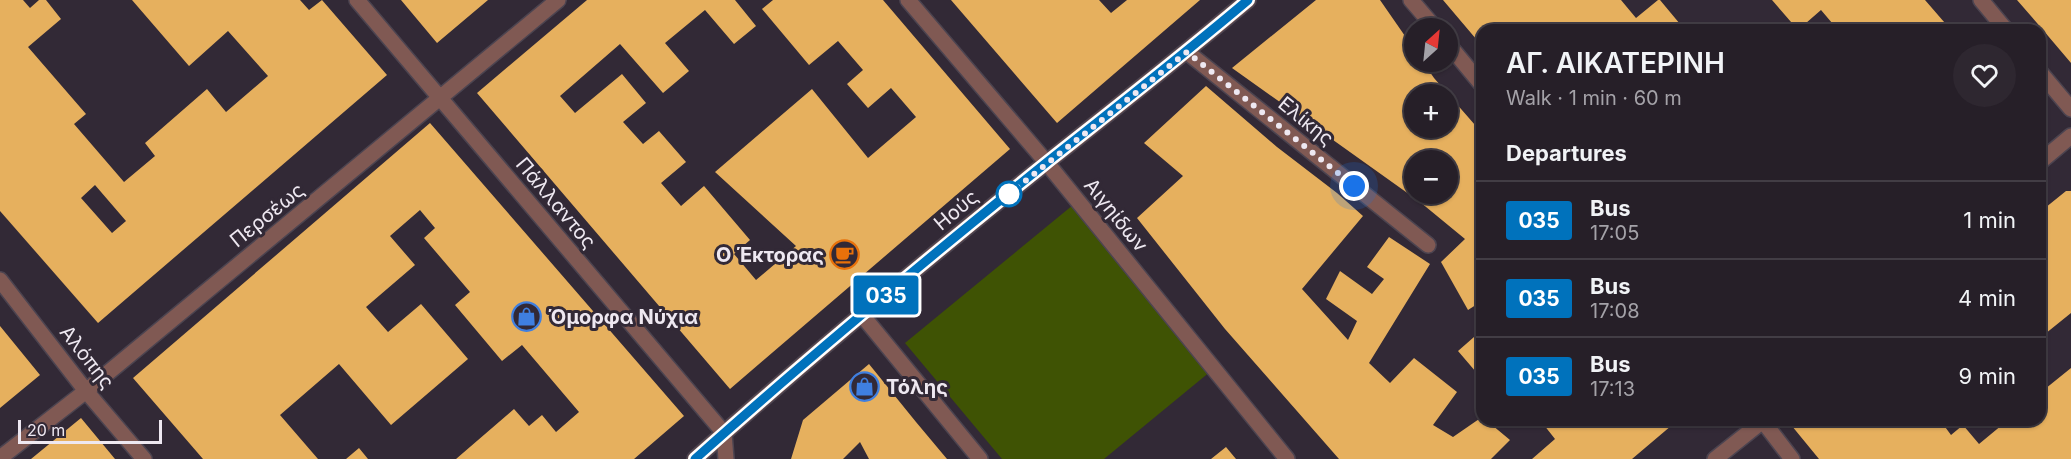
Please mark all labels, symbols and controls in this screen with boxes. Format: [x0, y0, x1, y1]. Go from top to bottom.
north arrow [1404, 18, 1458, 72]
map controls [1404, 18, 1458, 204]
button: heart [1953, 44, 2016, 107]
text: ΑΓ. ΑΙΚΑΤΕΡΙΝΗ [1506, 46, 1725, 80]
button: + [1404, 84, 1458, 138]
text: Walk · 1 min · 60 m [1506, 86, 1682, 110]
street label: Ελίκης [1274, 92, 1338, 150]
text: Departures [1506, 140, 1627, 166]
button: − [1404, 150, 1458, 204]
street label: Πάλλαντος [511, 153, 601, 253]
your location [1339, 171, 1369, 201]
street label: Αιγηίδων [1079, 173, 1153, 257]
street label: Περσέως [225, 178, 309, 252]
unlabelled marker [996, 181, 1022, 207]
street label: Ηούς [929, 185, 983, 235]
text: Bus [1590, 195, 1631, 221]
text: 1 min [1963, 207, 2016, 233]
text: 035 [1518, 208, 1560, 233]
text: 17:05 [1590, 221, 1639, 245]
cafe icon: Ο Έκτορας [829, 239, 861, 271]
place label: Ο Έκτορας [716, 243, 824, 267]
text: Bus [1590, 273, 1631, 299]
line badge: 035 [852, 276, 920, 314]
text: 035 [865, 283, 907, 308]
text: 4 min [1958, 285, 2016, 311]
text: 035 [1518, 286, 1560, 311]
text: 17:08 [1590, 299, 1640, 323]
shop icon: Όμορφα Νύχια [511, 301, 543, 333]
place label: Όμορφα Νύχια [548, 305, 698, 329]
street label: Αλόπης [55, 320, 119, 394]
text: Bus [1590, 351, 1631, 377]
text: 9 min [1959, 363, 2016, 389]
text: 035 [1518, 364, 1560, 389]
shop icon: Τόλης [849, 371, 881, 403]
place label: Τόλης [886, 375, 948, 399]
text: 17:13 [1590, 377, 1635, 401]
scale bar [18, 417, 162, 444]
text: 20 m [27, 420, 65, 440]

